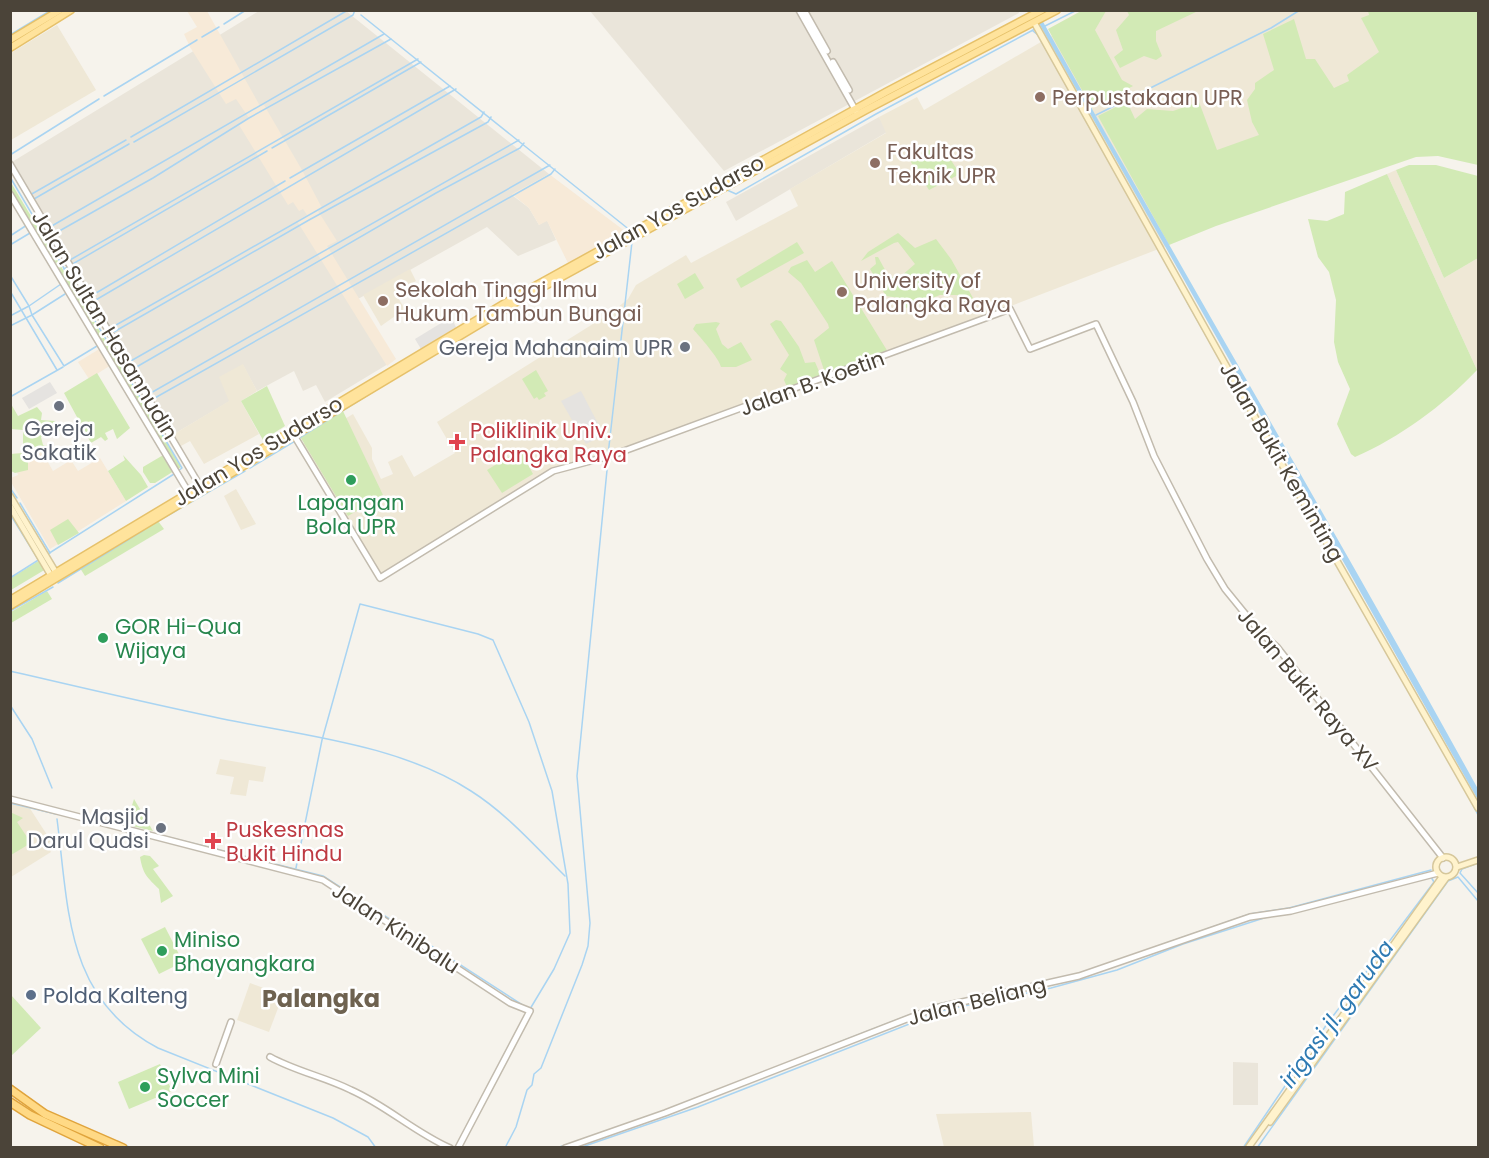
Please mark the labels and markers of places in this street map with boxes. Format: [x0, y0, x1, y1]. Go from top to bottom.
place label: Perpustakaan UPR [1052, 83, 1243, 112]
marker: Perpustakaan UPR [1033, 90, 1047, 104]
place label: Fakultas Teknik UPR [887, 137, 996, 190]
marker: Fakultas Teknik UPR [868, 156, 882, 170]
place label: University of Palangka Raya [854, 266, 1011, 319]
place label: Sekolah Tinggi Ilmu Hukum Tambun Bungai [395, 275, 642, 328]
marker: University of Palangka Raya [835, 285, 849, 299]
marker: Sekolah Tinggi Ilmu Hukum Tambun Bungai [376, 294, 390, 308]
place label: Gereja Mahanaim UPR [439, 333, 673, 362]
marker: Gereja Mahanaim UPR [678, 340, 692, 354]
marker: Gereja Sakatik [52, 399, 66, 413]
place label: Gereja Sakatik [21, 414, 97, 467]
place label: Poliklinik Univ. Palangka Raya [470, 416, 627, 469]
marker: Poliklinik Univ. Palangka Raya [448, 433, 466, 451]
marker: Lapangan Bola UPR [344, 473, 358, 487]
place label: Lapangan Bola UPR [298, 488, 404, 541]
place label: GOR Hi-Qua Wijaya [115, 612, 242, 665]
marker: GOR Hi-Qua Wijaya [96, 631, 110, 645]
place label: Masjid Darul Qudsi [28, 802, 149, 855]
place label: Puskesmas Bukit Hindu [226, 815, 344, 868]
marker: Masjid Darul Qudsi [154, 821, 168, 835]
marker: Puskesmas Bukit Hindu [204, 832, 222, 850]
place label: Miniso Bhayangkara [174, 925, 315, 978]
marker: Miniso Bhayangkara [155, 944, 169, 958]
place label: Polda Kalteng [43, 981, 188, 1010]
marker: Polda Kalteng [24, 988, 38, 1002]
place label: Sylva Mini Soccer [157, 1061, 260, 1114]
marker: Sylva Mini Soccer [138, 1080, 152, 1094]

